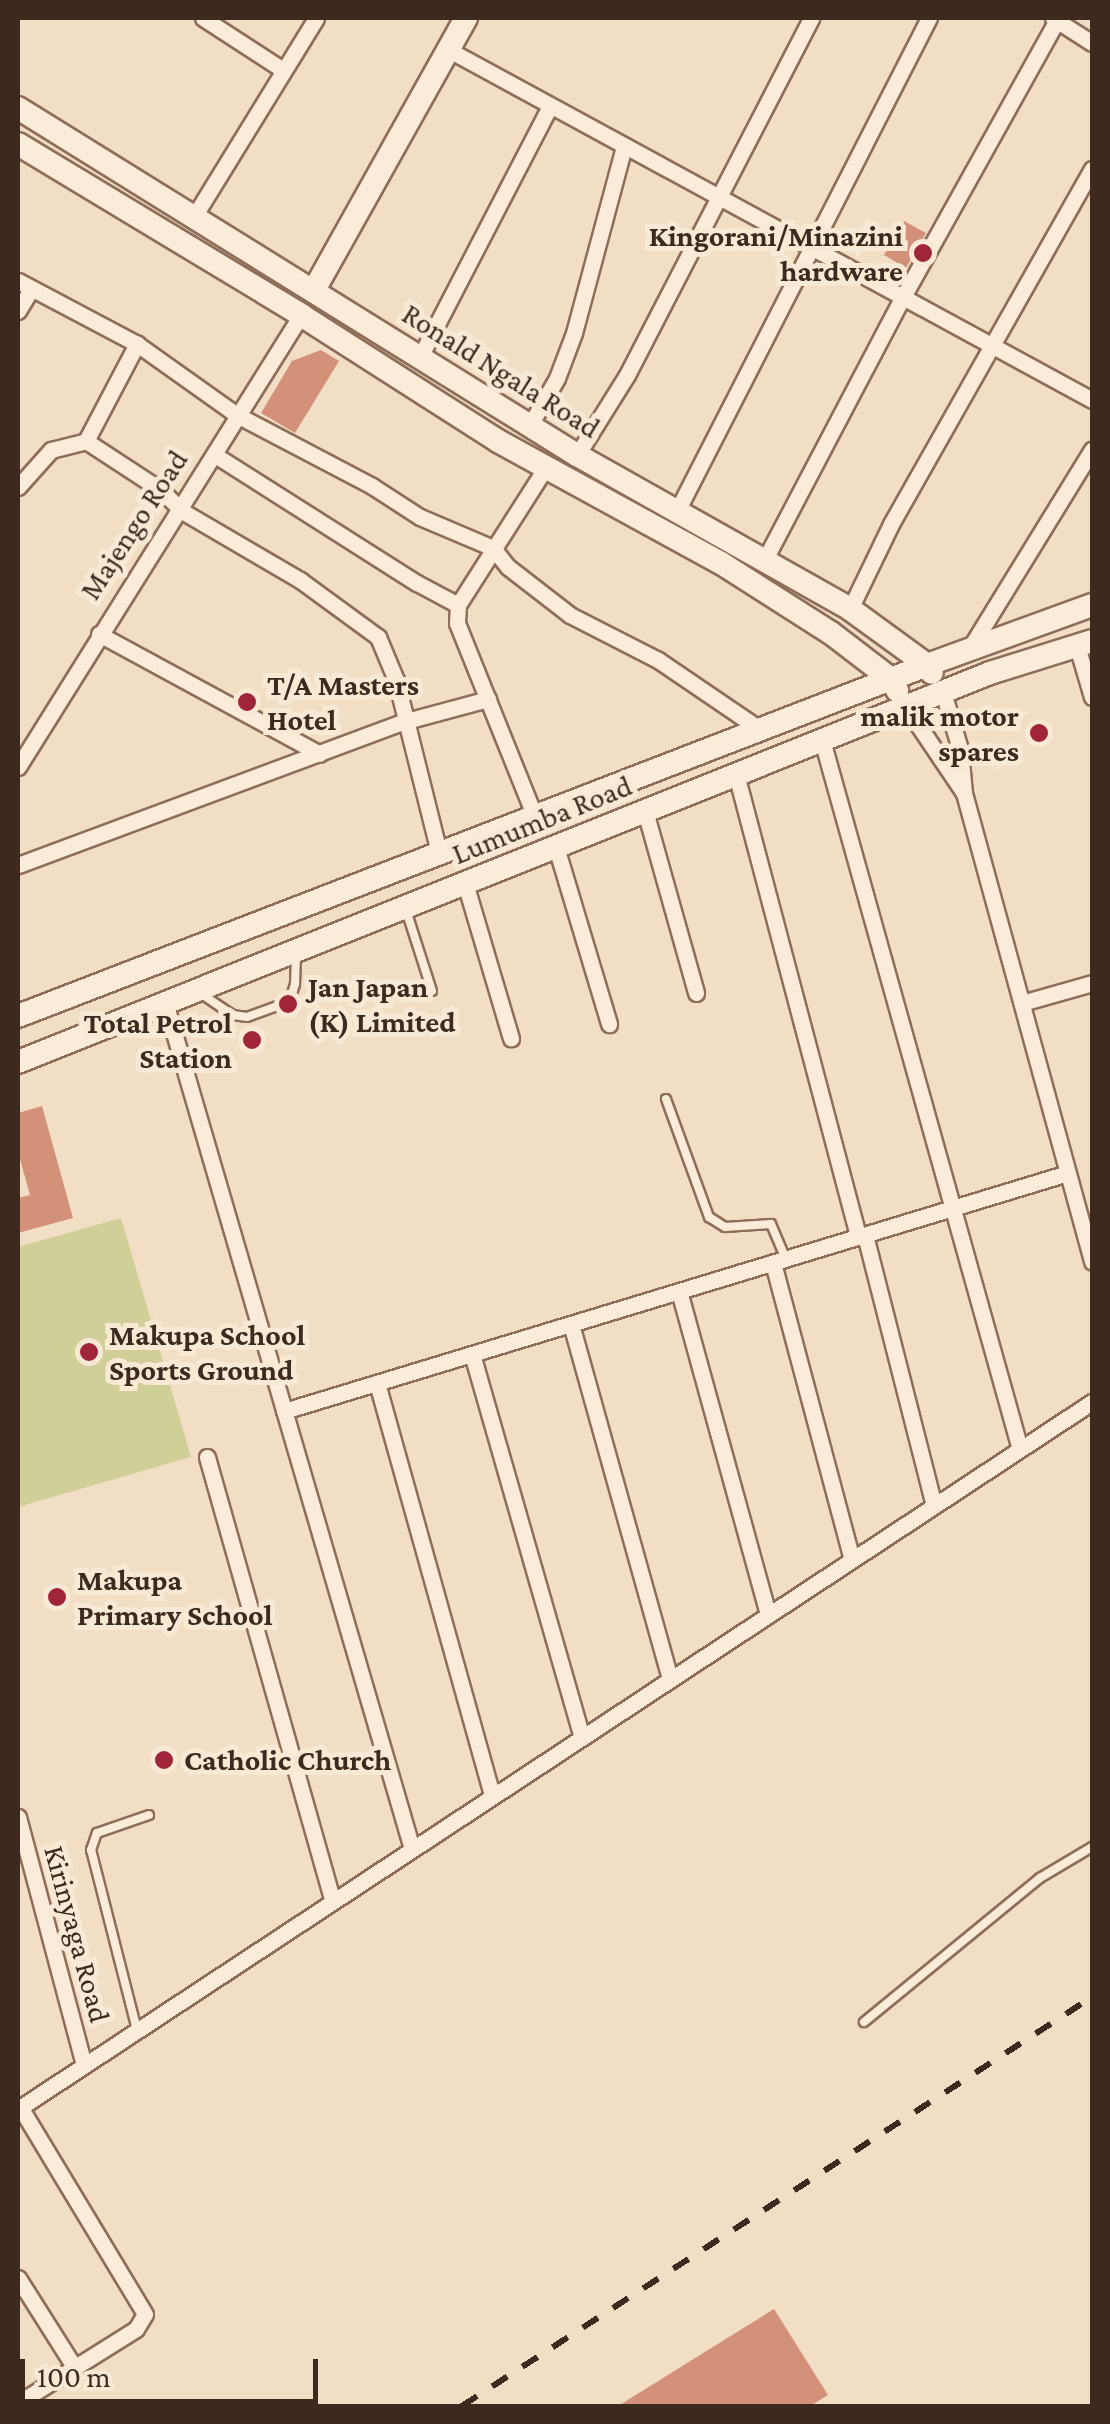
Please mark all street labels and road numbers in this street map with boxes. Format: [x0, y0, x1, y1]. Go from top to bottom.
street label: Ronald Ngala Road [396, 296, 606, 446]
street label: Majengo Road [72, 443, 196, 607]
street label: Lumumba Road [447, 768, 637, 872]
street label: Kirinyaga Road [36, 1842, 118, 2026]

